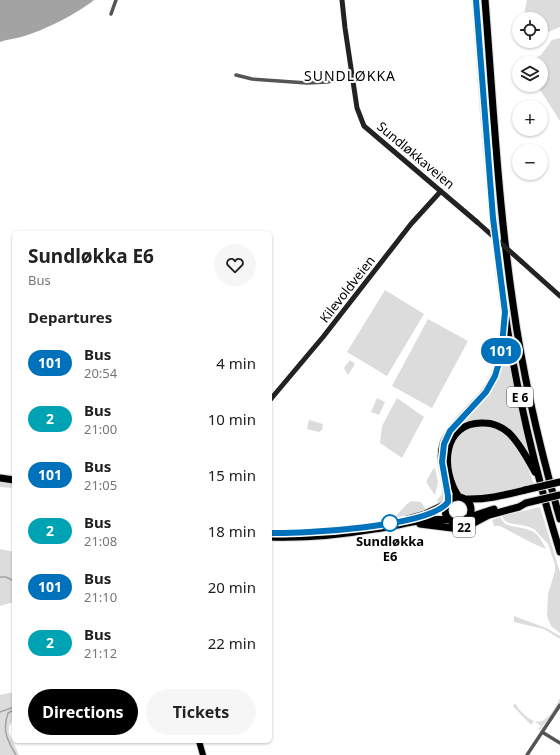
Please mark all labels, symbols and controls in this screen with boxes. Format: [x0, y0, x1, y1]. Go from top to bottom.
map controls [512, 12, 548, 180]
button: locate [512, 12, 548, 48]
button: layers [512, 56, 548, 92]
district label: SUNDLØKKA [304, 66, 396, 85]
button: + [512, 100, 548, 136]
street label: Sundløkkaveien [373, 117, 459, 193]
button: − [512, 144, 548, 180]
text: Sundløkka E6 [28, 243, 154, 269]
button: heart [214, 244, 256, 286]
street label: Kilevoldveien [315, 252, 379, 326]
text: Bus [28, 271, 51, 289]
text: Departures [28, 307, 112, 327]
line badge: 101 [478, 338, 524, 364]
text: 101 [489, 341, 513, 360]
text: Bus [84, 344, 111, 364]
text: 101 [38, 353, 62, 372]
text: 4 min [216, 353, 256, 373]
text: 20:54 [84, 364, 117, 382]
road number: E 6 [507, 387, 533, 407]
text: Bus [84, 400, 111, 420]
text: 2 [46, 409, 54, 428]
text: 10 min [208, 409, 256, 429]
text: 21:00 [84, 420, 117, 438]
text: Bus [84, 456, 111, 476]
text: 101 [38, 465, 62, 484]
text: 15 min [208, 465, 256, 485]
text: 21:05 [84, 476, 117, 494]
text: Bus [84, 512, 111, 532]
marker: Sundløkka E6 [381, 514, 399, 532]
road number: 22 [453, 517, 475, 537]
text: 2 [46, 521, 54, 540]
text: 18 min [208, 521, 256, 541]
text: 21:08 [84, 532, 117, 550]
place label: Sundløkka E6 [356, 532, 424, 565]
text: Bus [84, 568, 111, 588]
text: 101 [38, 577, 62, 596]
text: 20 min [208, 577, 256, 597]
text: 21:10 [84, 588, 117, 606]
text: Bus [84, 624, 111, 644]
text: 2 [46, 633, 54, 652]
text: 22 min [208, 633, 256, 653]
text: 21:12 [84, 644, 117, 662]
button: Directions [28, 689, 138, 735]
button: Tickets [146, 689, 256, 735]

